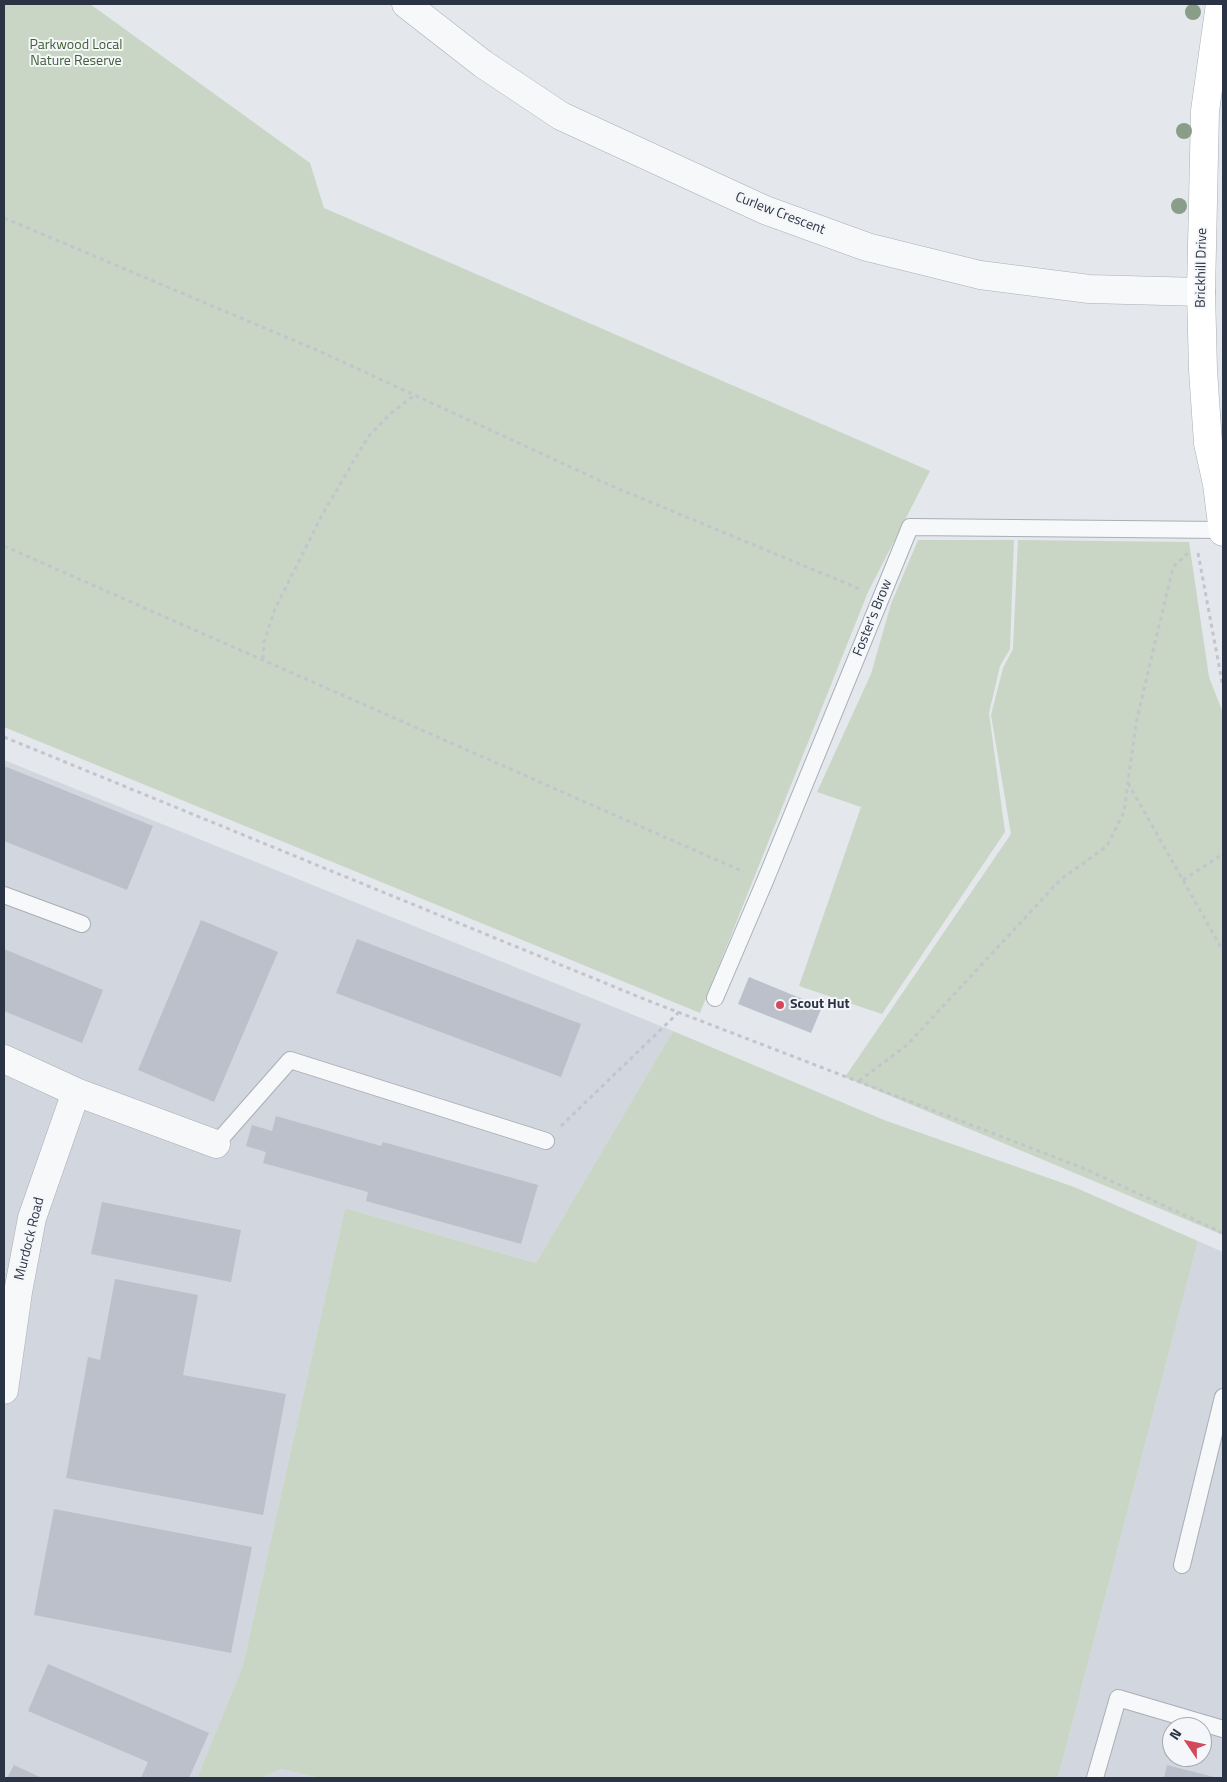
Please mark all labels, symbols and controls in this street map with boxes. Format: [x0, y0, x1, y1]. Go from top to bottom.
park label: Parkwood Local Nature Reserve [29, 38, 123, 70]
street label: Curlew Crescent [733, 189, 827, 239]
street label: Brickhill Drive [1193, 228, 1211, 308]
street label: Foster's Brow [850, 577, 896, 659]
place label: Scout Hut [790, 997, 849, 1013]
marker: Scout Hut [774, 999, 786, 1011]
street label: Murdock Road [12, 1196, 48, 1282]
north arrow [1162, 1717, 1212, 1767]
text: N [1164, 1724, 1186, 1744]

